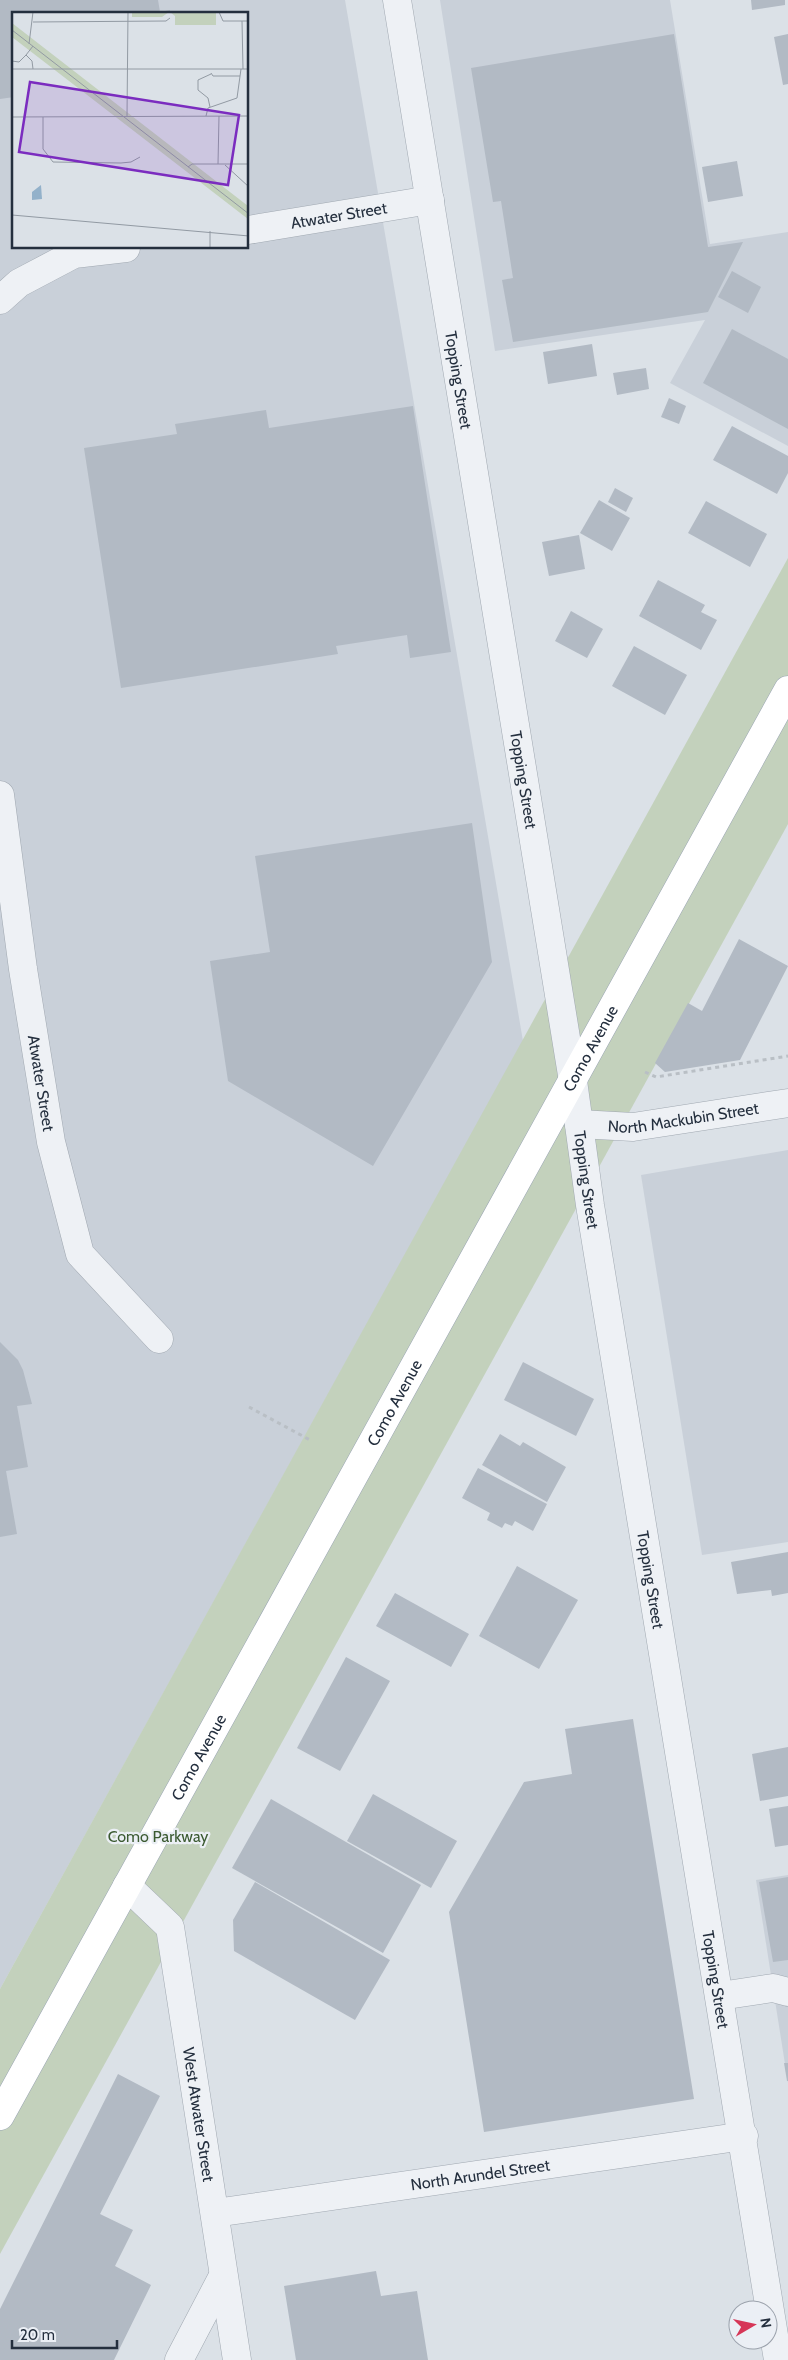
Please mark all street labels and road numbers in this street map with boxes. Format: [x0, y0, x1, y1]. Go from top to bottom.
street label: Atwater Street [289, 198, 389, 233]
street label: Topping Street [441, 330, 476, 431]
street label: Topping Street [506, 729, 541, 831]
street label: Como Avenue [559, 1002, 622, 1095]
street label: Atwater Street [24, 1034, 58, 1133]
street label: North Mackubin Street [607, 1099, 761, 1137]
street label: Topping Street [570, 1130, 603, 1231]
street label: Como Avenue [363, 1356, 426, 1449]
street label: Topping Street [633, 1529, 668, 1631]
street label: Como Avenue [167, 1711, 230, 1804]
street label: Topping Street [698, 1929, 733, 2030]
street label: West Atwater Street [179, 2046, 218, 2184]
street label: North Arundel Street [409, 2155, 552, 2194]

